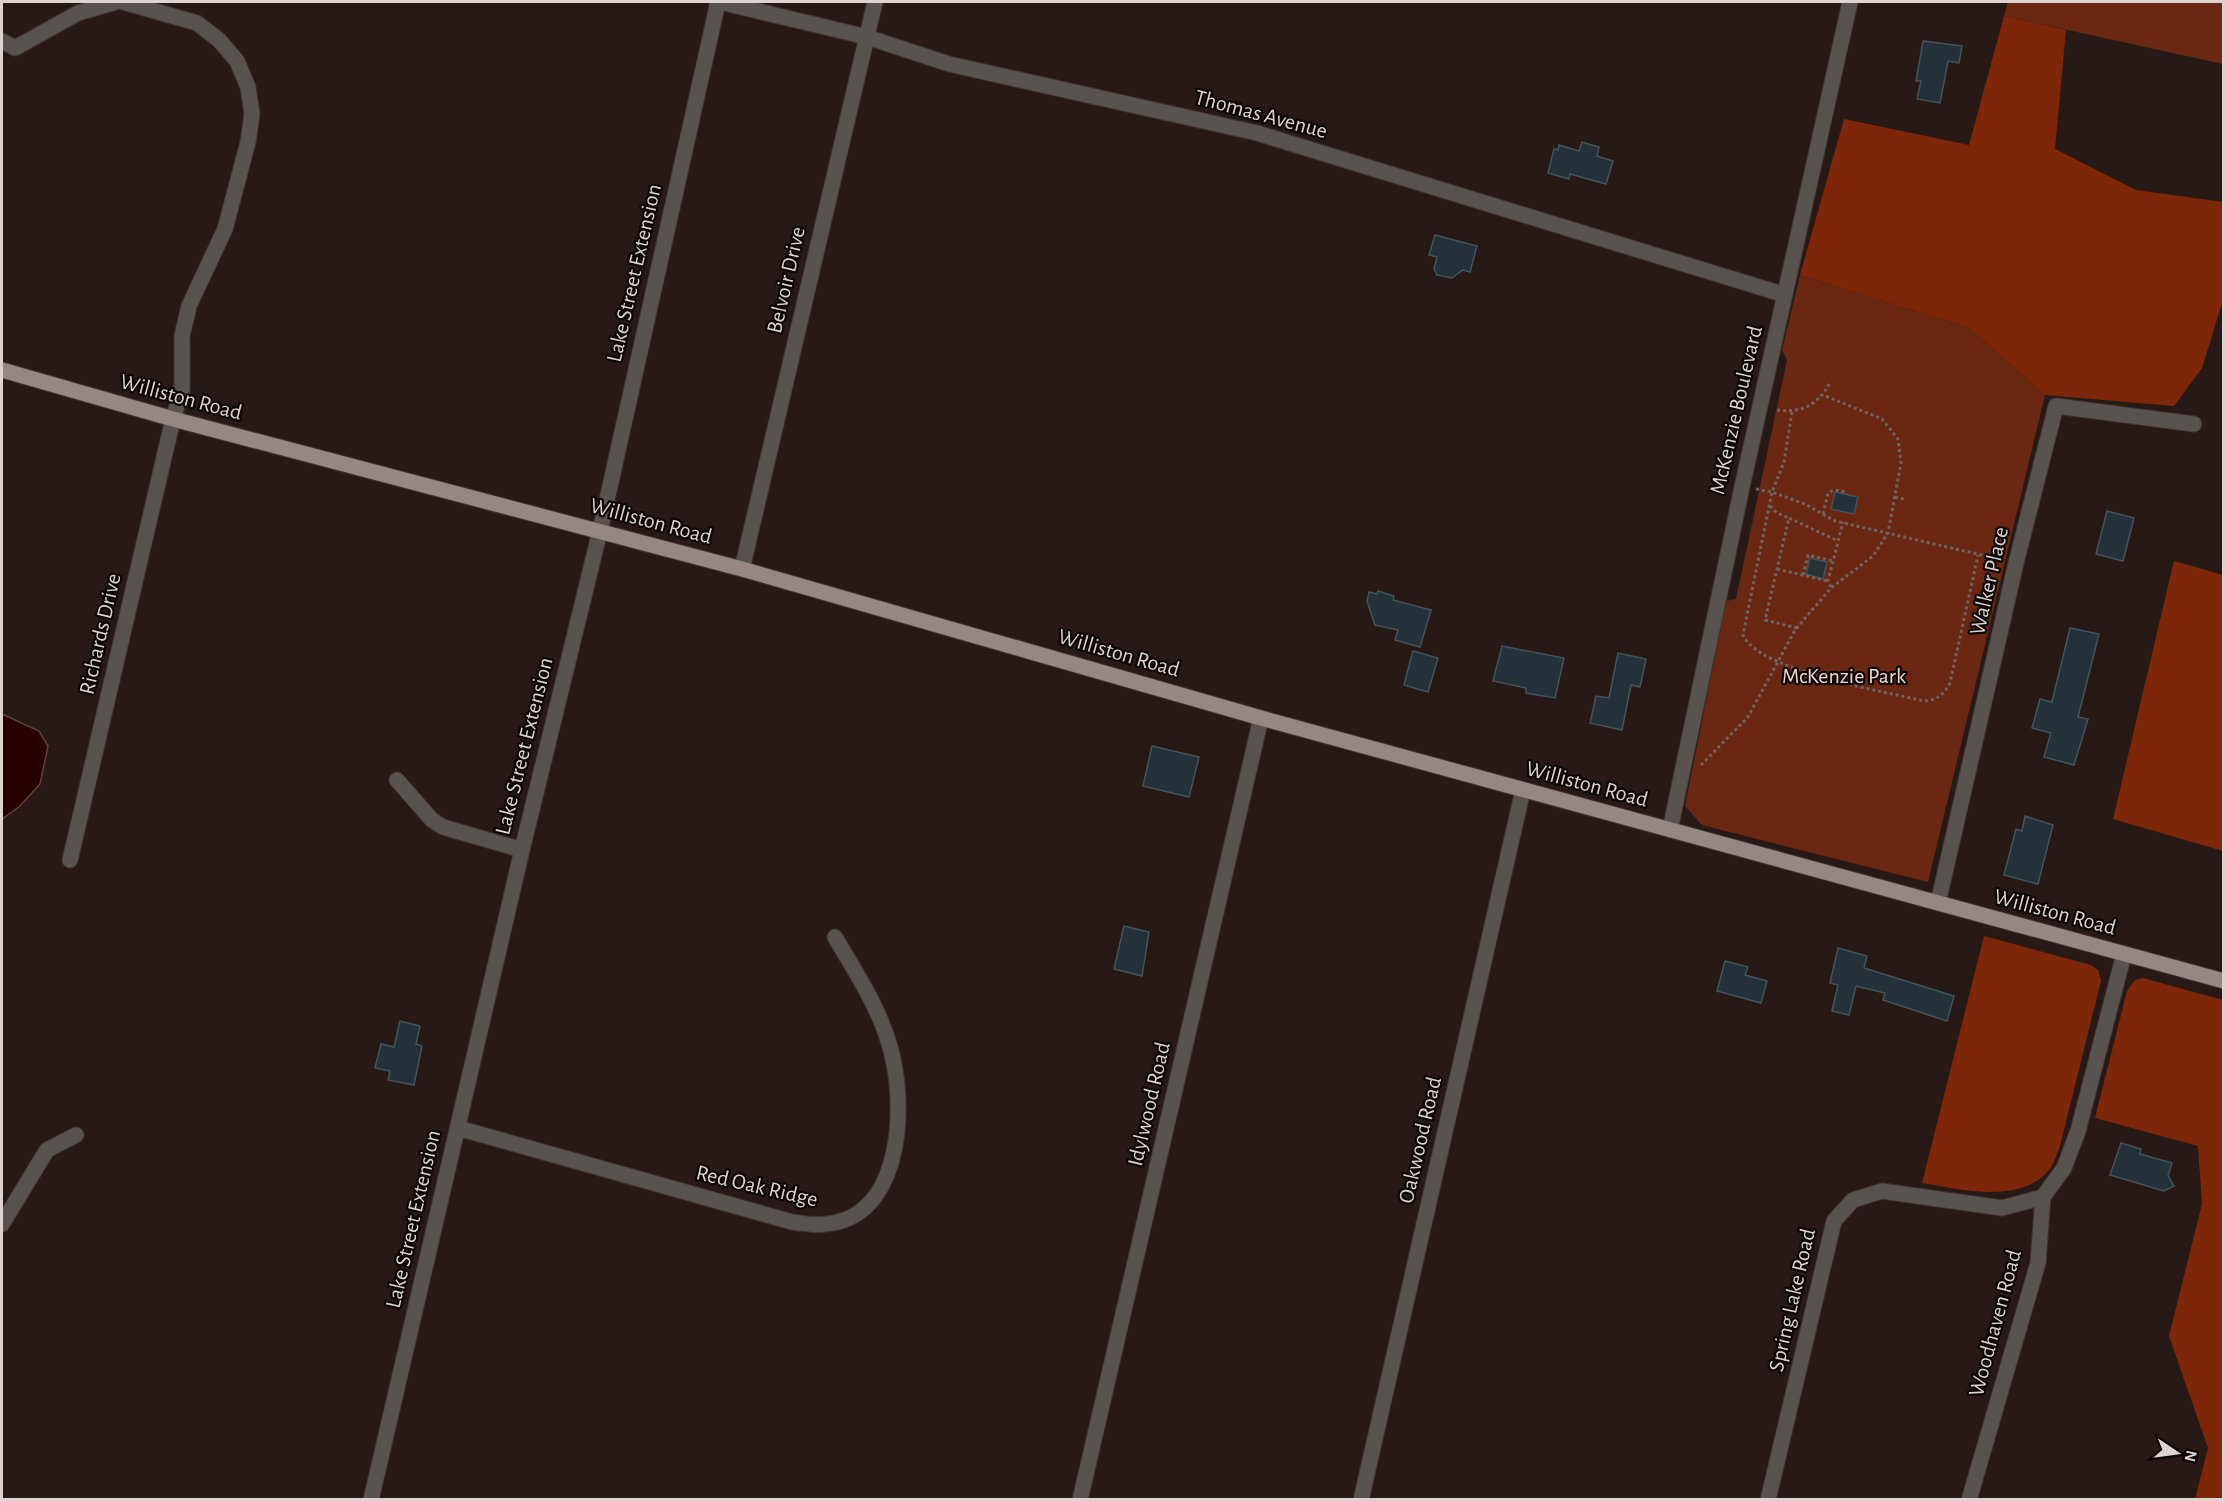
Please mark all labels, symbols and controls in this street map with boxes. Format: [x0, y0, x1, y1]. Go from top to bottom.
street label: Thomas Avenue [1192, 86, 1330, 142]
street label: Lake Street Extension [603, 182, 665, 364]
street label: Belvoir Drive [763, 225, 809, 335]
street label: McKenzie Boulevard [1706, 324, 1766, 496]
street label: Williston Road [118, 370, 244, 424]
street label: Williston Road [588, 494, 714, 548]
street label: Walker Place [1966, 525, 2012, 637]
street label: Richards Drive [75, 571, 125, 697]
street label: Williston Road [1056, 625, 1182, 681]
street label: Lake Street Extension [491, 655, 557, 837]
park label: McKenzie Park [1782, 665, 1906, 687]
street label: Williston Road [1524, 757, 1650, 811]
street label: Williston Road [1992, 885, 2118, 939]
street label: Idylwood Road [1124, 1040, 1174, 1168]
street label: Oakwood Road [1395, 1075, 1445, 1205]
street label: Lake Street Extension [382, 1128, 444, 1310]
street label: Red Oak Ridge [694, 1161, 820, 1211]
street label: Spring Lake Road [1765, 1226, 1819, 1374]
street label: Woodhaven Road [1965, 1247, 2025, 1399]
north arrow [2147, 1423, 2207, 1483]
text: N [2182, 1449, 2200, 1463]

